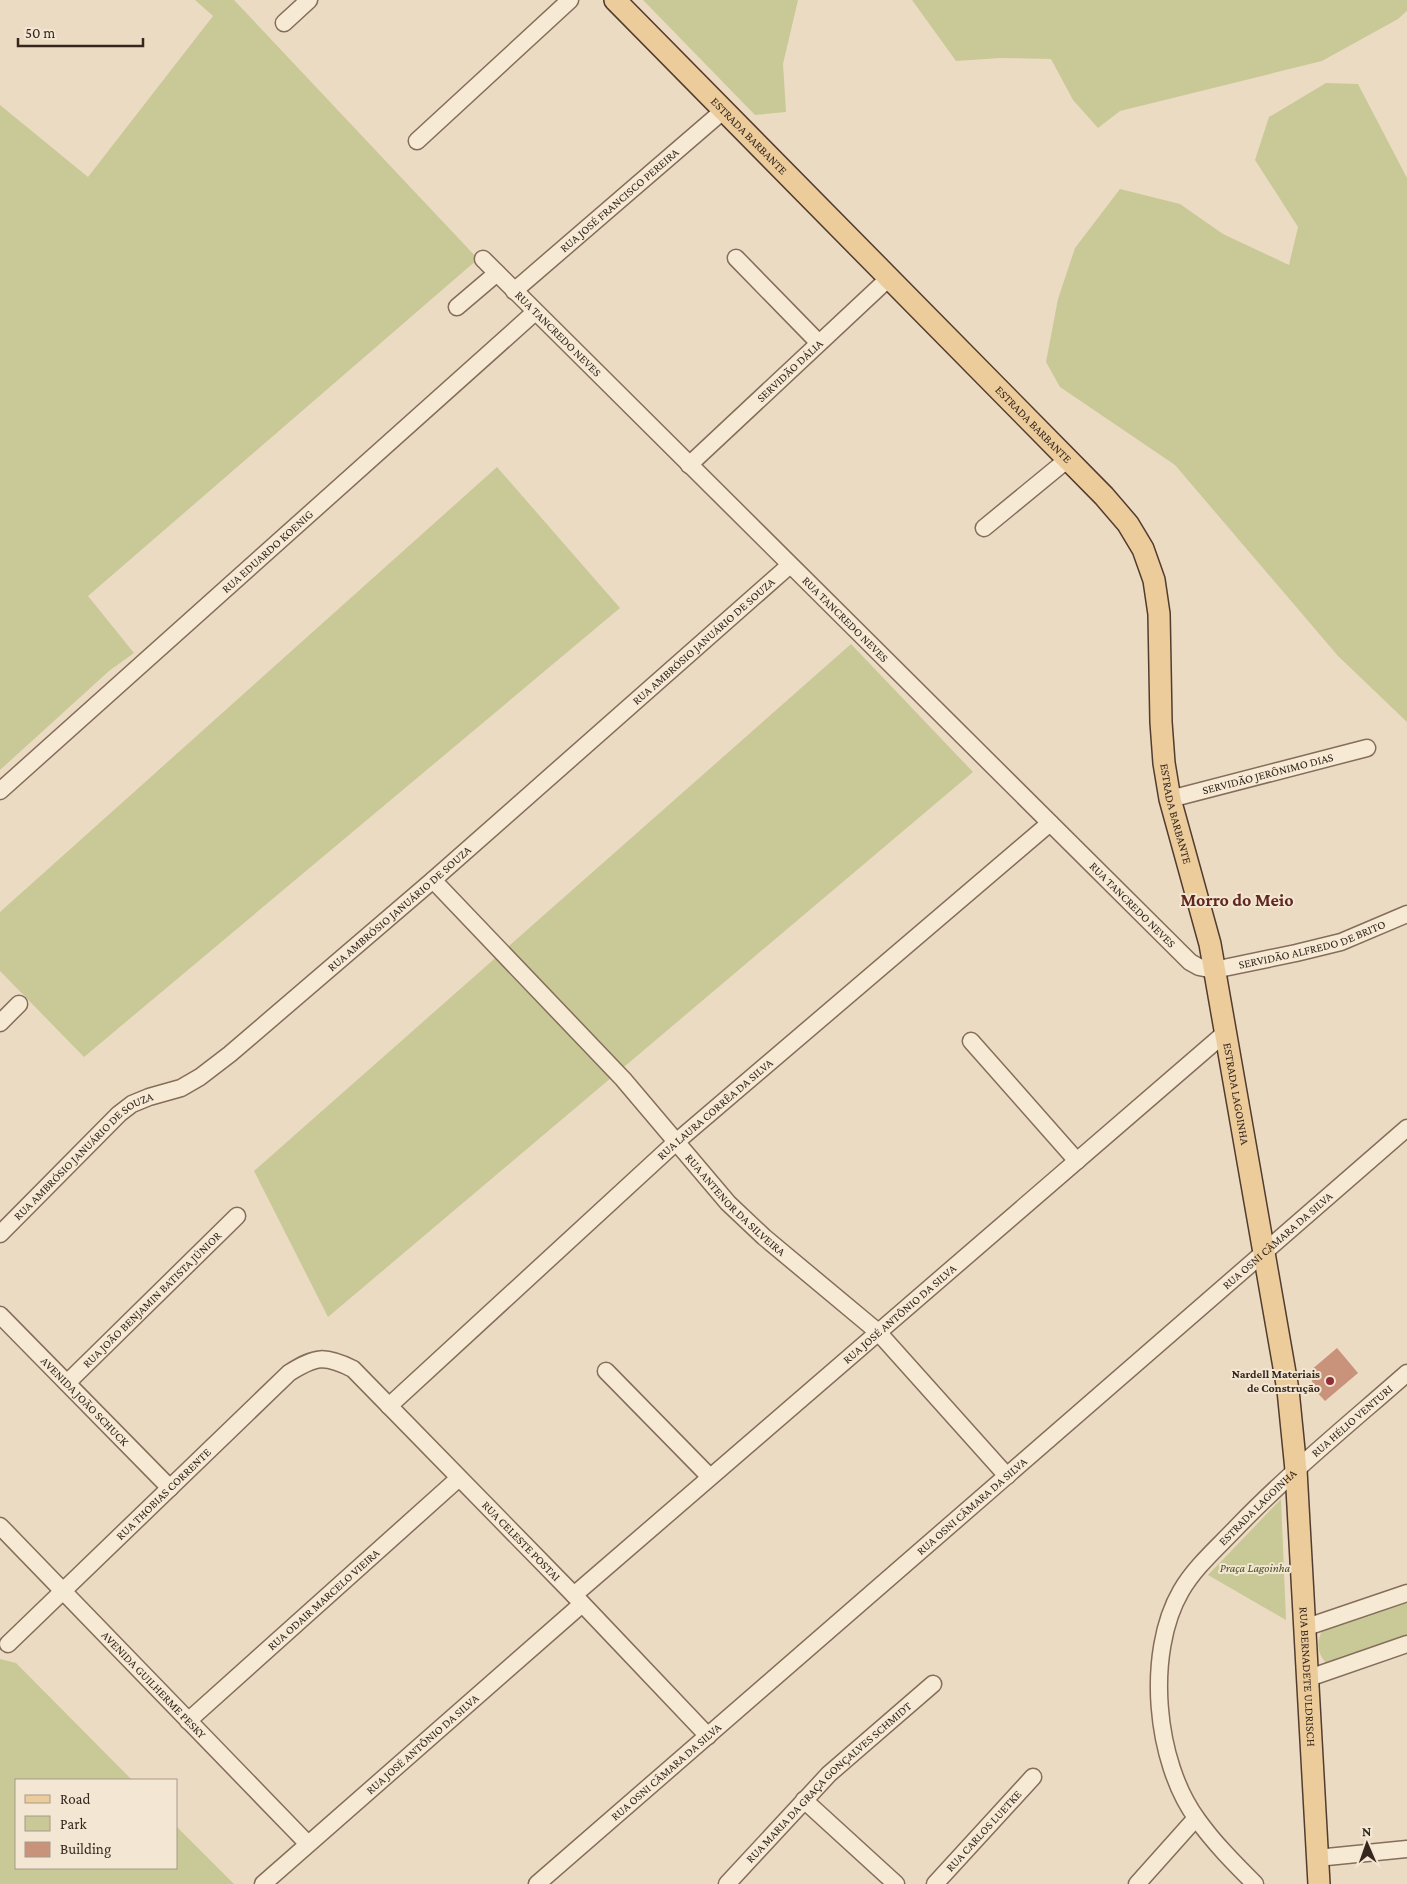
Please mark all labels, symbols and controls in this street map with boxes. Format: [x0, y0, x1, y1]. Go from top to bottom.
scale bar [18, 15, 142, 47]
text: 50 m [25, 25, 55, 41]
street label: ESTRADA BARBANTE [708, 94, 791, 178]
street label: RUA JOSÉ FRANCISCO PEREIRA [557, 145, 682, 255]
street label: RUA TANCREDO NEVES [512, 288, 604, 380]
street label: SERVIDÃO DÁLIA [754, 336, 826, 405]
street label: ESTRADA BARBANTE [992, 383, 1075, 466]
street label: RUA EDUARDO KOENIG [219, 507, 316, 596]
street label: RUA TANCREDO NEVES [799, 574, 892, 665]
street label: RUA AMBRÓSIO JANUÁRIO DE SOUZA [629, 575, 778, 708]
street label: SERVIDÃO JERÔNIMO DIAS [1201, 750, 1335, 797]
street label: ESTRADA BARBANTE [1157, 762, 1195, 866]
street label: RUA AMBRÓSIO JANUÁRIO DE SOUZA [325, 843, 474, 974]
street label: RUA TANCREDO NEVES [1087, 859, 1179, 951]
district label: Morro do Meio [1180, 890, 1294, 910]
street label: SERVIDÃO ALFREDO DE BRITO [1237, 917, 1387, 972]
street label: ESTRADA LAGOINHA [1220, 1042, 1252, 1146]
street label: RUA LAURA CORRÊA DA SILVA [654, 1055, 776, 1163]
street label: RUA AMBRÓSIO JANUÁRIO DE SOUZA [11, 1089, 155, 1223]
street label: RUA ANTENOR DA SILVEIRA [682, 1151, 788, 1259]
street label: RUA OSNI CÂMARA DA SILVA [1219, 1189, 1336, 1292]
street label: RUA JOÃO BENJAMIN BATISTA JÚNIOR [80, 1228, 224, 1371]
street label: RUA JOSÉ ANTÔNIO DA SILVA [840, 1261, 959, 1367]
street label: AVENIDA JOÃO SCHUCK [38, 1354, 132, 1449]
place label: Nardell Materiais de Construção [1232, 1367, 1320, 1395]
marker: Nardell Materiais de Construção [1324, 1375, 1336, 1387]
street label: RUA HÉLIO VENTURI [1308, 1381, 1396, 1460]
street label: RUA THOBIAS CORRENTE [113, 1445, 214, 1543]
street label: RUA OSNI CÂMARA DA SILVA [914, 1454, 1030, 1558]
street label: ESTRADA LAGOINHA [1216, 1466, 1300, 1548]
street label: RUA CELESTE POSTAI [479, 1498, 564, 1584]
street label: RUA ODAIR MARCELO VIEIRA [265, 1546, 382, 1653]
park label: Praça Lagoinha [1220, 1561, 1291, 1575]
street label: RUA BERNADETE ULDRISCH [1297, 1606, 1318, 1747]
street label: AVENIDA GUILHERME PESKY [99, 1628, 209, 1742]
street label: RUA JOSÉ ANTÔNIO DA SILVA [363, 1691, 482, 1797]
street label: RUA MARIA DA GRAÇA GONÇALVES SCHMIDT [743, 1698, 915, 1866]
street label: RUA OSNI CÂMARA DA SILVA [608, 1720, 724, 1824]
legend [15, 1779, 178, 1869]
street label: RUA CARLOS LUETKE [943, 1787, 1025, 1875]
text: Road [60, 1791, 91, 1807]
text: Park [60, 1816, 87, 1832]
north arrow [1342, 1819, 1392, 1869]
text: N [1361, 1823, 1372, 1839]
text: Building [60, 1841, 111, 1858]

